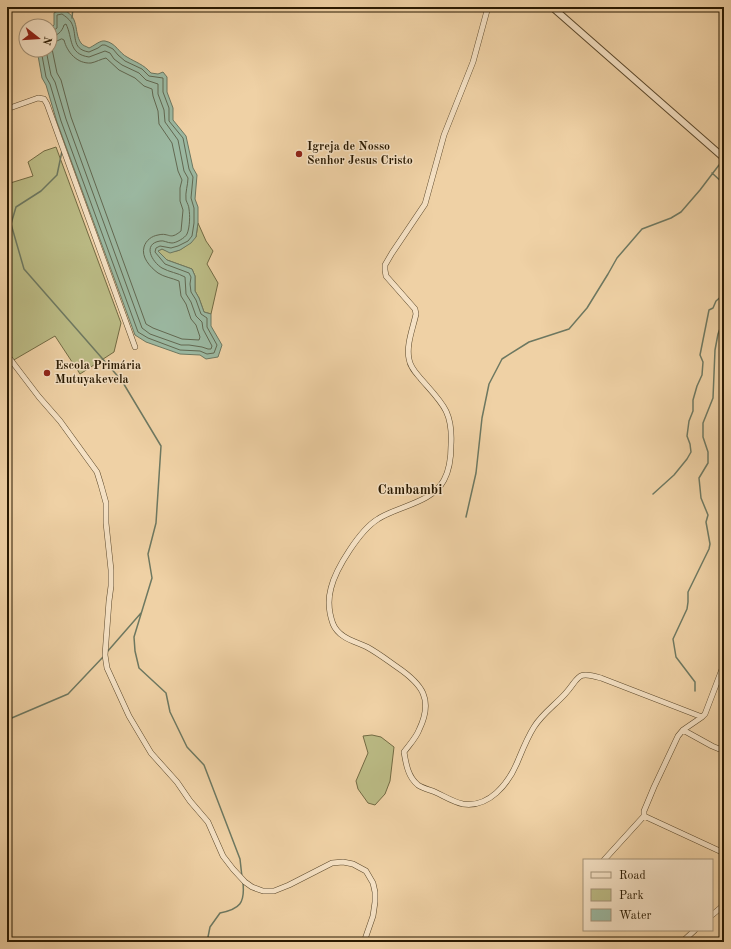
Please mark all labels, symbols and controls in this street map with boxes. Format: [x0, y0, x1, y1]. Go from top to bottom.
north arrow [18, 18, 58, 58]
text: N [39, 35, 53, 47]
place label: Igreja de Nosso Senhor Jesus Cristo [307, 141, 413, 167]
marker: Igreja de Nosso Senhor Jesus Cristo [294, 149, 304, 159]
place label: Escola Primária Mutuyakevela [55, 360, 141, 386]
marker: Escola Primária Mutuyakevela [42, 368, 52, 378]
district label: Cambambi [378, 483, 442, 497]
legend [583, 859, 713, 931]
text: Road [619, 870, 646, 882]
text: Park [619, 890, 644, 902]
text: Water [619, 910, 652, 922]

